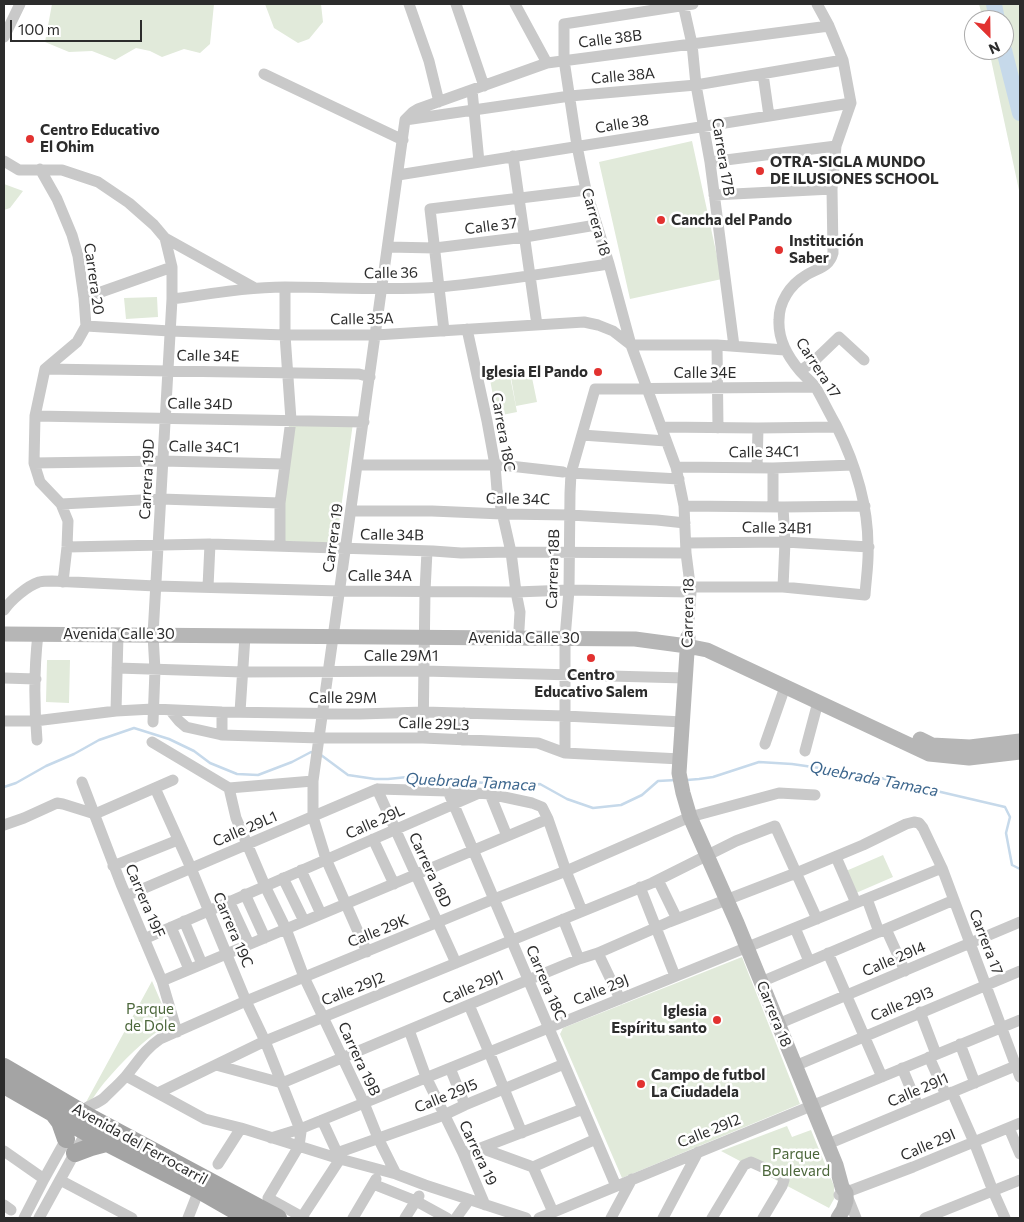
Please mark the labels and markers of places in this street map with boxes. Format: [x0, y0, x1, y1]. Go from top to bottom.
place label: Centro Educativo El Ohim [40, 121, 160, 156]
marker: Centro Educativo El Ohim [24, 133, 36, 145]
place label: OTRA-SIGLA MUNDO DE ILUSIONES SCHOOL [770, 153, 939, 188]
marker: OTRA-SIGLA MUNDO DE ILUSIONES SCHOOL [754, 165, 766, 177]
place label: Cancha del Pando [671, 211, 792, 229]
marker: Cancha del Pando [655, 214, 667, 226]
place label: Institución Saber [789, 232, 864, 267]
marker: Institución Saber [773, 244, 785, 256]
place label: Iglesia El Pando [481, 363, 588, 381]
marker: Iglesia El Pando [592, 366, 604, 378]
marker: Centro Educativo Salem [585, 652, 597, 664]
place label: Centro Educativo Salem [534, 666, 648, 701]
place label: Iglesia Espíritu santo [611, 1002, 707, 1037]
marker: Iglesia Espíritu santo [711, 1014, 723, 1026]
place label: Campo de futbol La Ciudadela [651, 1066, 765, 1101]
marker: Campo de futbol La Ciudadela [635, 1078, 647, 1090]

